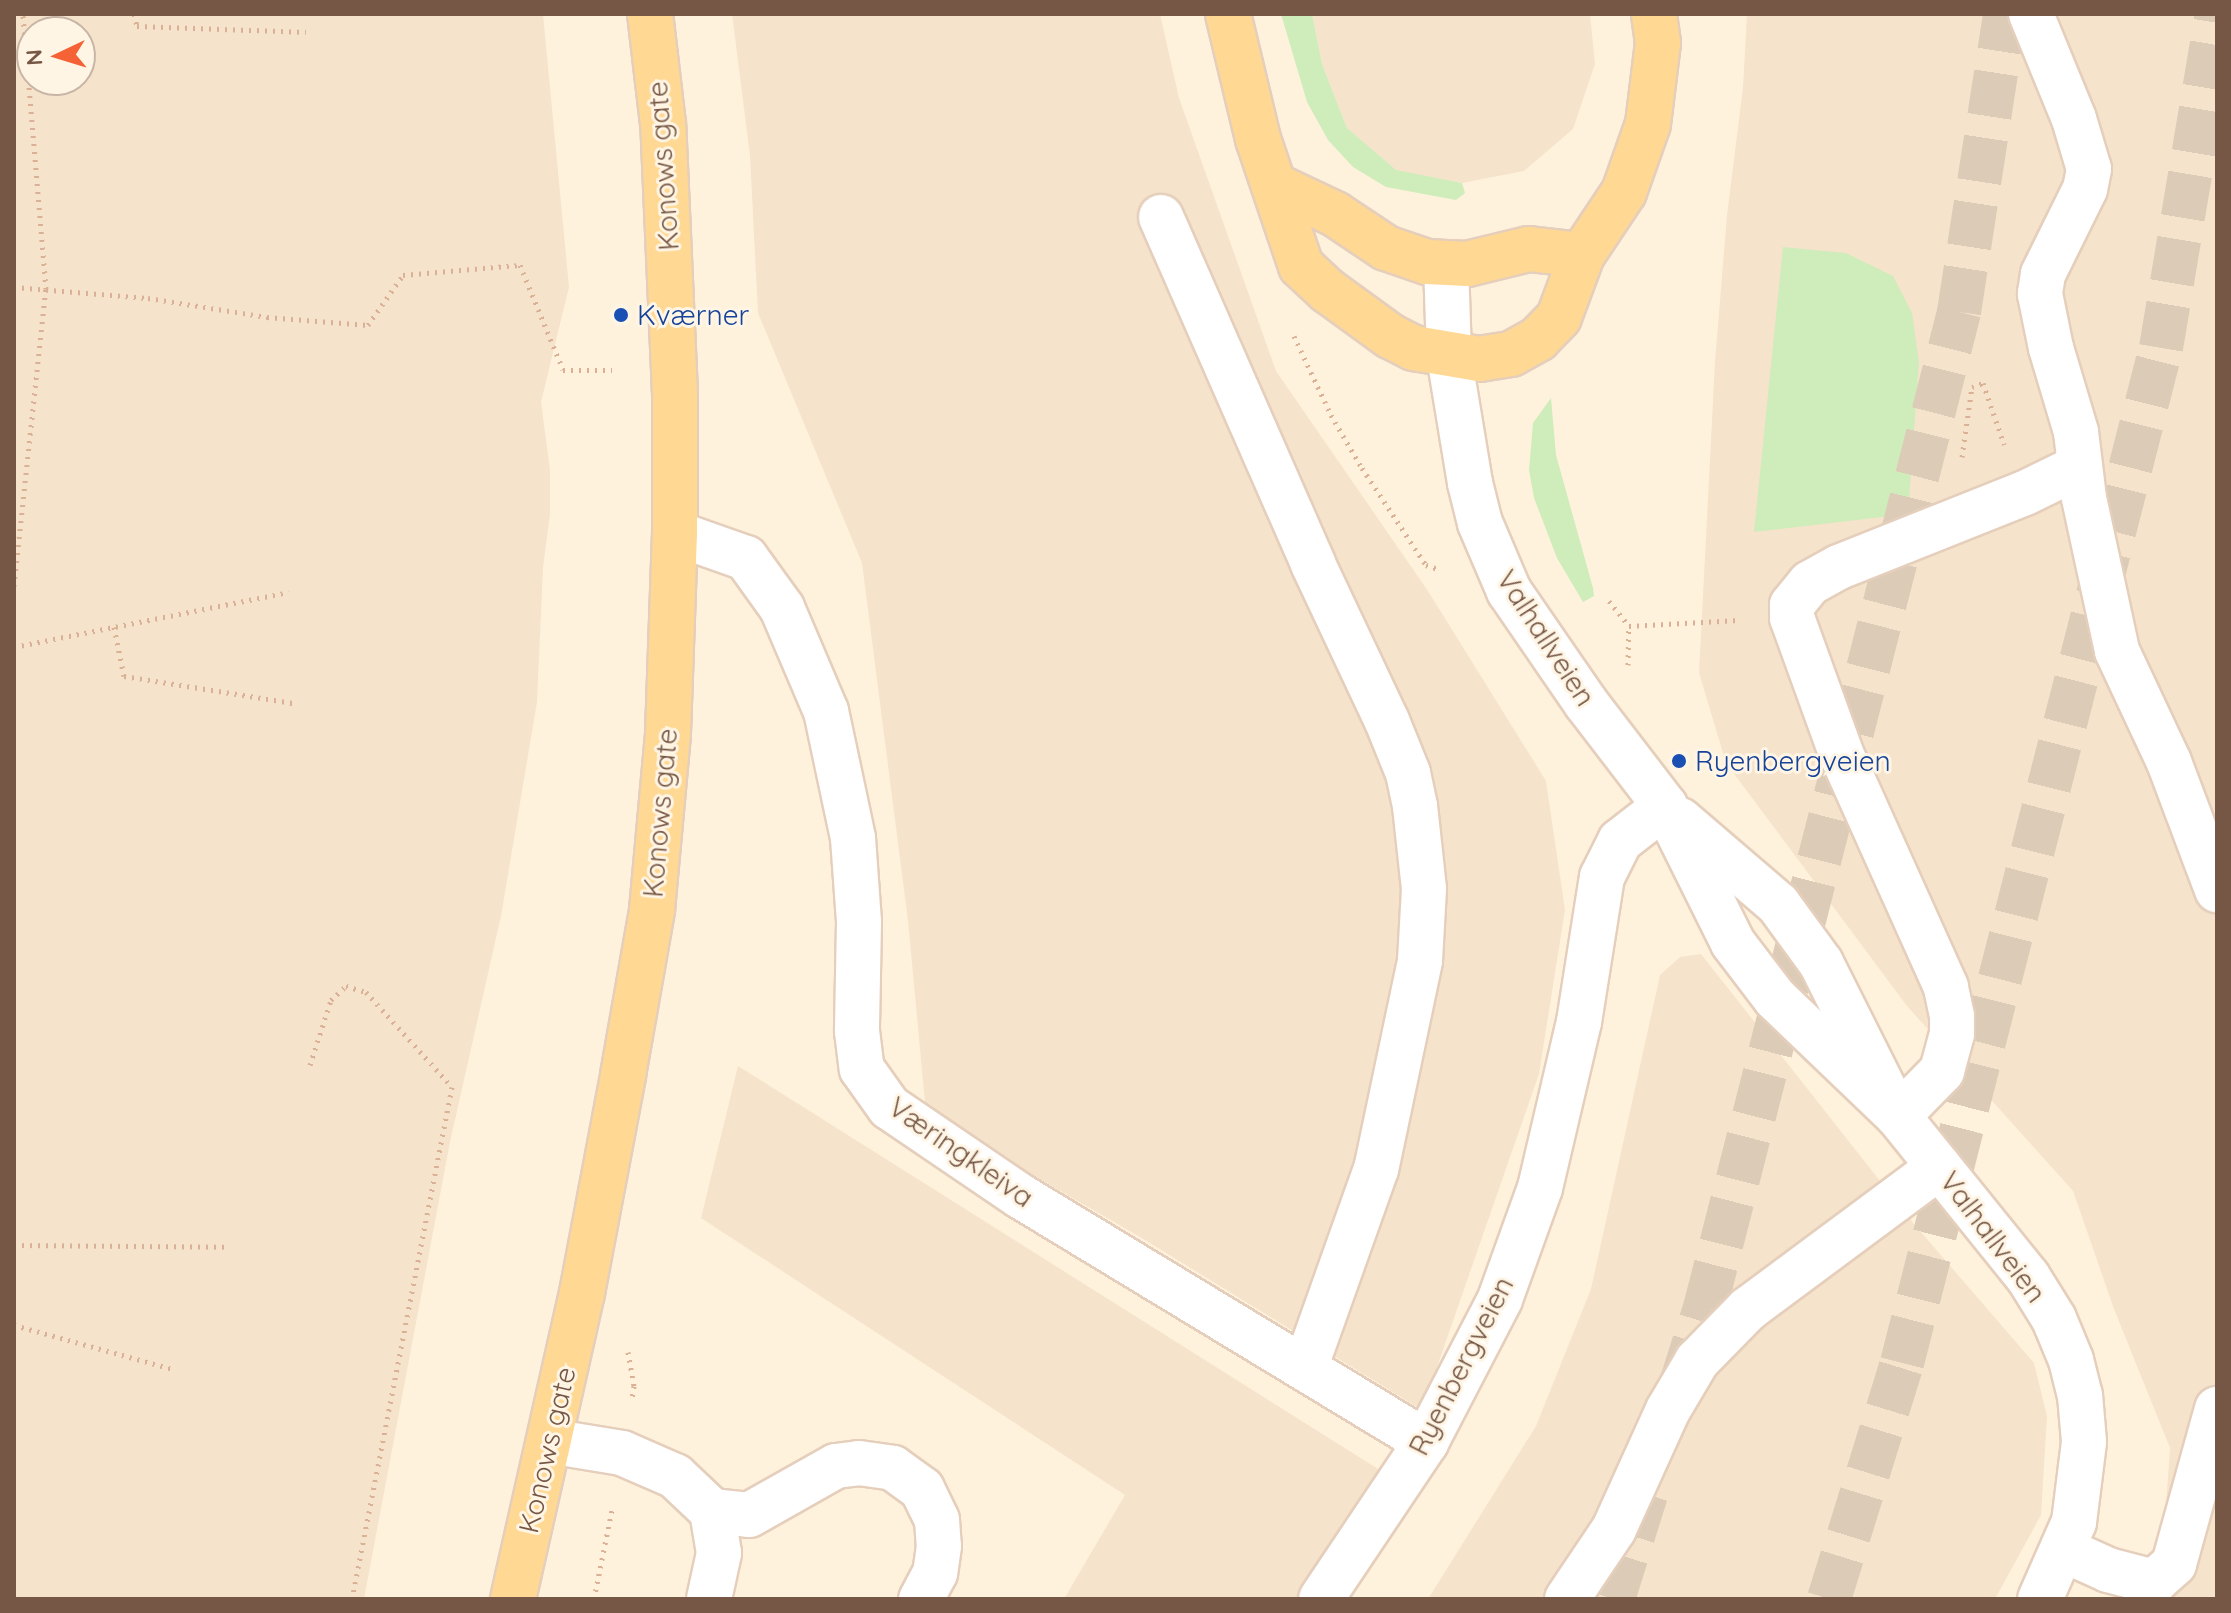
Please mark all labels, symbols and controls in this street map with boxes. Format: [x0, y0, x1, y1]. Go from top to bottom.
north arrow [16, 16, 96, 96]
text: N [20, 48, 49, 67]
street label: Konows gate [640, 80, 686, 252]
place label: Kværner [637, 298, 749, 332]
marker: Kværner [612, 306, 630, 324]
street label: Valhallveien [1490, 564, 1602, 712]
street label: Konows gate [636, 727, 684, 899]
place label: Ryenbergveien [1695, 744, 1891, 778]
marker: Ryenbergveien [1670, 752, 1688, 770]
street label: Væringkleiva [882, 1090, 1040, 1214]
street label: Valhallveien [1933, 1165, 2053, 1309]
street label: Ryenbergveien [1402, 1271, 1520, 1461]
street label: Konows gate [512, 1364, 582, 1536]

